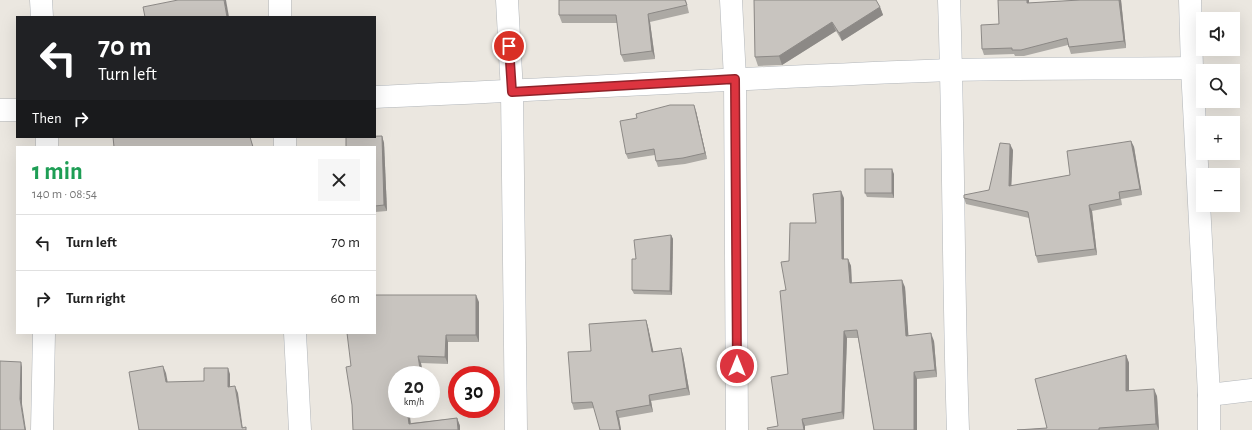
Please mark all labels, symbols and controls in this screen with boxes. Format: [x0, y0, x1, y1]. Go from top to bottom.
map controls [1196, 12, 1240, 212]
button: sound [1196, 12, 1240, 56]
pin [492, 29, 526, 63]
icon: left [32, 32, 84, 84]
text: 70 m [98, 33, 152, 61]
icon: arrive [498, 35, 520, 57]
button: search [1196, 64, 1240, 108]
text: Turn left [98, 66, 157, 84]
icon: right [70, 108, 92, 130]
text: Then [32, 111, 62, 126]
button: + [1196, 116, 1240, 160]
button: close [318, 159, 360, 201]
text: 1 min [32, 160, 83, 184]
button: − [1196, 168, 1240, 212]
text: 140 m · 08:54 [32, 188, 97, 201]
icon: left [32, 232, 54, 254]
text: Turn left [66, 235, 117, 250]
text: 70 m [331, 235, 360, 250]
icon: right [32, 288, 54, 310]
text: Turn right [66, 291, 125, 306]
text: 60 m [331, 291, 360, 306]
position arrow [716, 345, 758, 387]
speed limit sign: 30 [448, 366, 500, 418]
text: 20 [404, 377, 424, 397]
text: km/h [404, 397, 424, 407]

